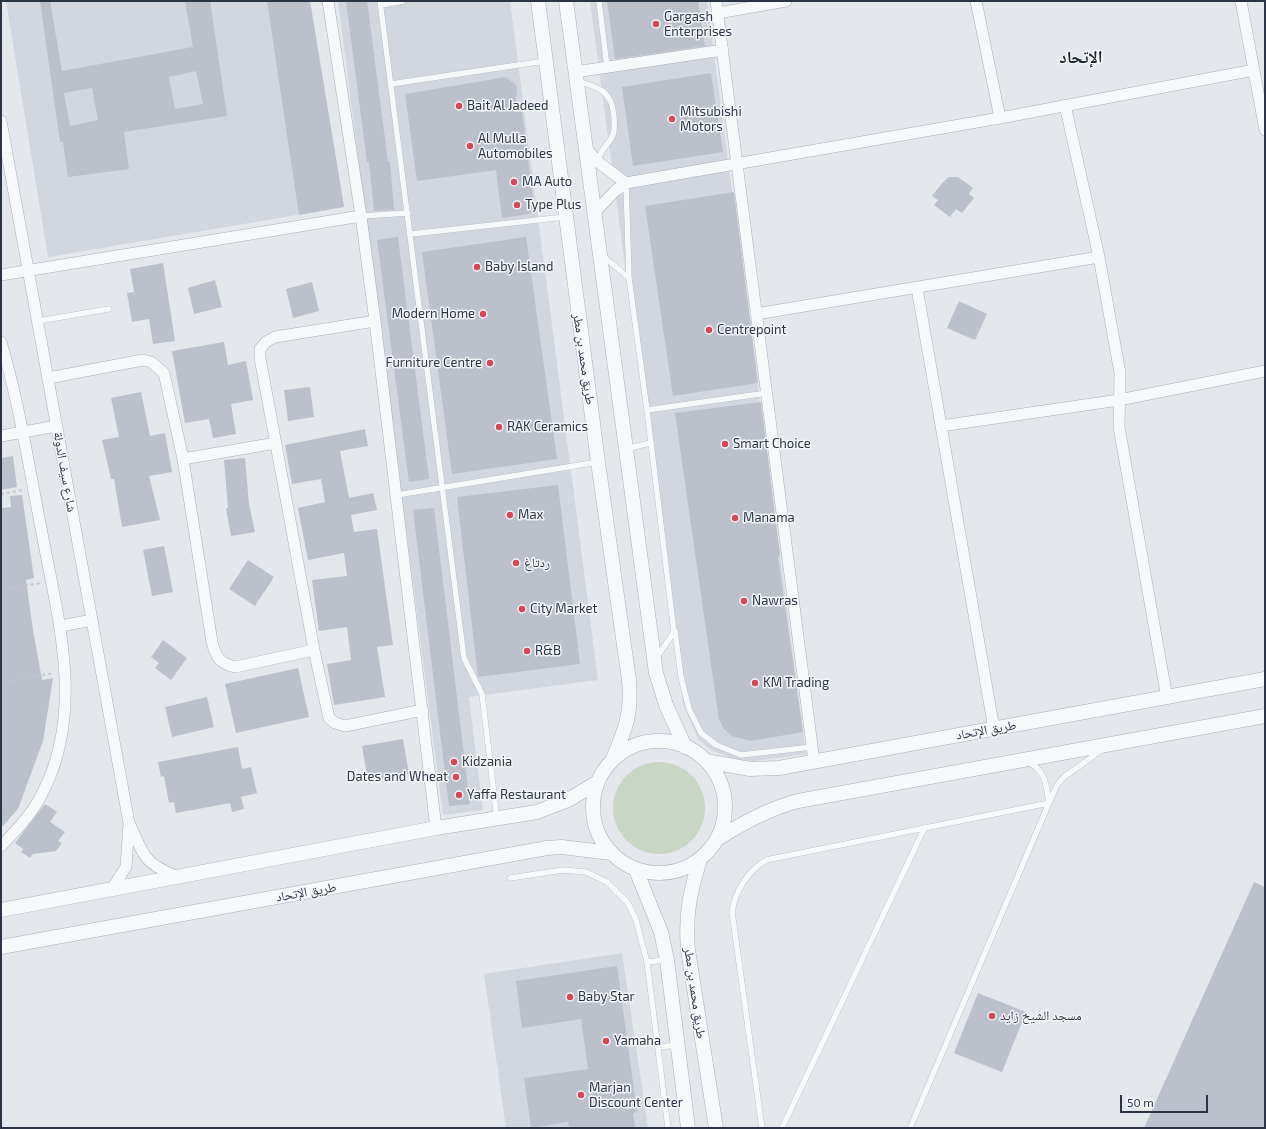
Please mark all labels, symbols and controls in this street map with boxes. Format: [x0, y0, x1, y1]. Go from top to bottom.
place label: Gargash Enterprises [664, 9, 732, 40]
marker: Gargash Enterprises [651, 19, 661, 29]
district label: اﻹتحاد [1059, 47, 1103, 67]
place label: Bait Al Jadeed [467, 98, 549, 114]
marker: Bait Al Jadeed [454, 101, 464, 111]
place label: Mitsubishi Motors [680, 104, 742, 135]
marker: Mitsubishi Motors [667, 114, 677, 124]
place label: Al Mulla Automobiles [478, 131, 553, 162]
marker: Al Mulla Automobiles [465, 141, 475, 151]
place label: MA Auto [522, 174, 572, 190]
marker: MA Auto [509, 177, 519, 187]
place label: Type Plus [525, 197, 581, 213]
marker: Type Plus [512, 200, 522, 210]
place label: Baby Island [485, 259, 553, 275]
marker: Baby Island [472, 262, 482, 272]
place label: Modern Home [392, 306, 475, 322]
marker: Modern Home [478, 309, 488, 319]
street label: طريق محمد بن مطر [570, 312, 598, 406]
place label: Centrepoint [717, 322, 787, 338]
marker: Centrepoint [704, 325, 714, 335]
place label: Furniture Centre [386, 355, 482, 371]
marker: Furniture Centre [485, 358, 495, 368]
place label: RAK Ceramics [507, 419, 588, 435]
marker: RAK Ceramics [494, 422, 504, 432]
street label: شارع سيف الدولة [50, 431, 80, 513]
place label: Smart Choice [733, 436, 811, 452]
marker: Smart Choice [720, 439, 730, 449]
place label: Max [518, 507, 543, 523]
marker: Max [505, 510, 515, 520]
place label: Manama [743, 510, 795, 526]
marker: Manama [730, 513, 740, 523]
place label: ردتاغ [524, 555, 550, 571]
marker: ردتاغ [511, 558, 521, 568]
place label: Nawras [752, 593, 798, 609]
marker: Nawras [739, 596, 749, 606]
place label: City Market [530, 601, 597, 617]
marker: City Market [517, 604, 527, 614]
place label: R&B [535, 643, 561, 659]
marker: R&B [522, 646, 532, 656]
place label: KM Trading [763, 675, 829, 691]
marker: KM Trading [750, 678, 760, 688]
street label: طريق اﻹتحاد [955, 717, 1017, 743]
place label: Kidzania [462, 754, 512, 770]
marker: Kidzania [449, 757, 459, 767]
place label: Dates and Wheat [347, 769, 448, 785]
marker: Dates and Wheat [451, 772, 461, 782]
place label: Yaffa Restaurant [467, 787, 566, 803]
marker: Yaffa Restaurant [454, 790, 464, 800]
street label: طريق اﻹتحاد [275, 879, 337, 905]
street label: طريق محمد بن مطر [681, 946, 709, 1040]
place label: Baby Star [578, 989, 635, 1005]
marker: Baby Star [565, 992, 575, 1002]
place label: مسجد الشيخ زايد [1000, 1008, 1082, 1024]
marker: مسجد الشيخ زايد [987, 1011, 997, 1021]
place label: Yamaha [614, 1033, 661, 1049]
marker: Yamaha [601, 1036, 611, 1046]
place label: Marjan Discount Center [589, 1080, 683, 1111]
scale bar [1122, 1087, 1210, 1113]
marker: Marjan Discount Center [576, 1090, 586, 1100]
text: 50 m [1127, 1095, 1154, 1109]

